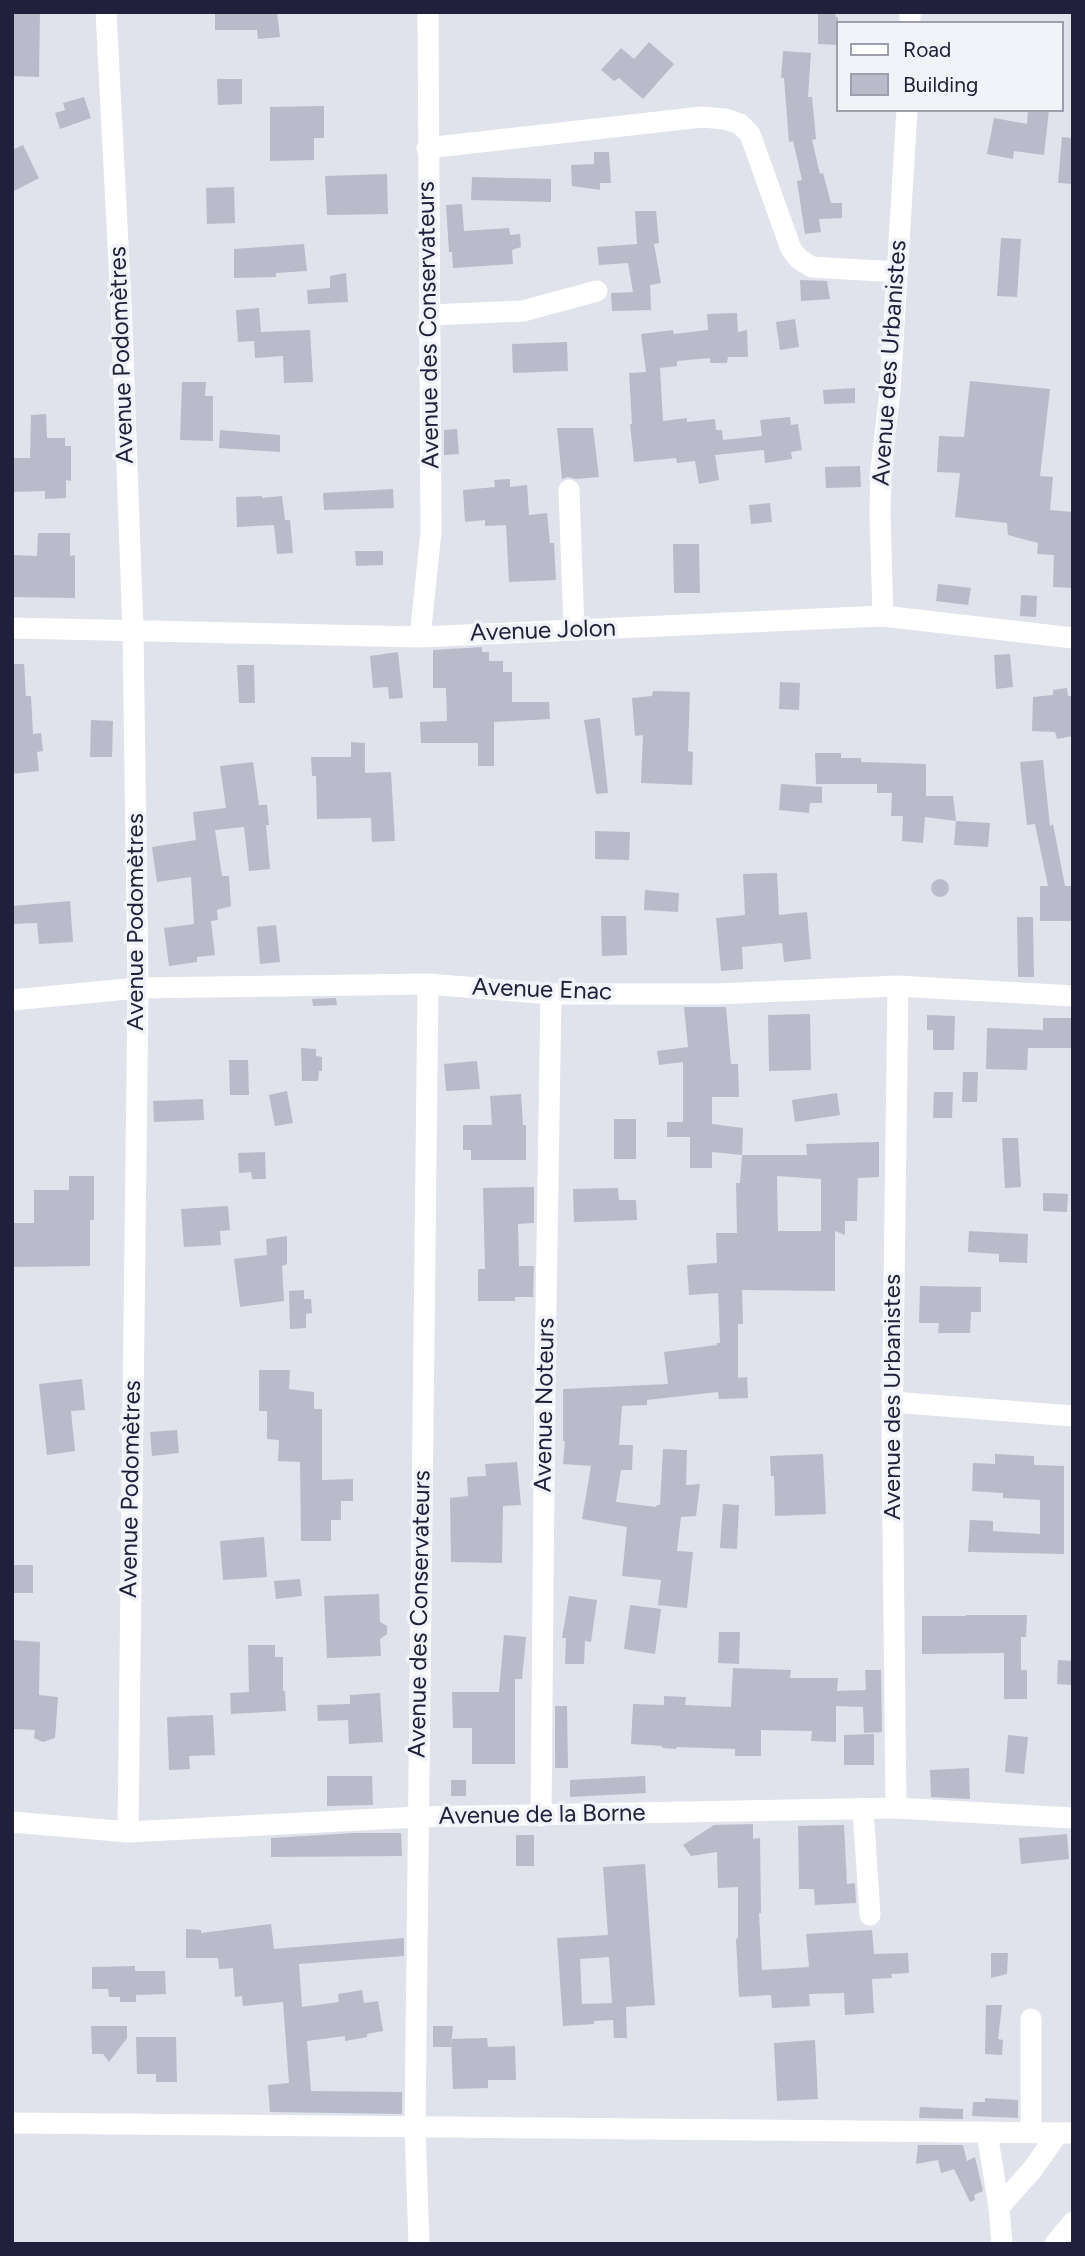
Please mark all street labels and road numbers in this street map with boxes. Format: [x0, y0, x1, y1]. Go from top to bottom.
street label: Avenue des Conservateurs [412, 181, 446, 469]
street label: Avenue des Urbanistes [867, 239, 913, 487]
street label: Avenue Podomètres [104, 246, 140, 464]
street label: Avenue Jolon [470, 614, 616, 648]
street label: Avenue Podomètres [122, 813, 150, 1031]
street label: Avenue Enac [472, 973, 612, 1007]
street label: Avenue des Urbanistes [879, 1274, 907, 1520]
street label: Avenue Noteurs [529, 1318, 561, 1492]
street label: Avenue Podomètres [115, 1380, 147, 1598]
street label: Avenue des Conservateurs [403, 1470, 437, 1758]
street label: Avenue de la Borne [438, 1799, 646, 1831]

